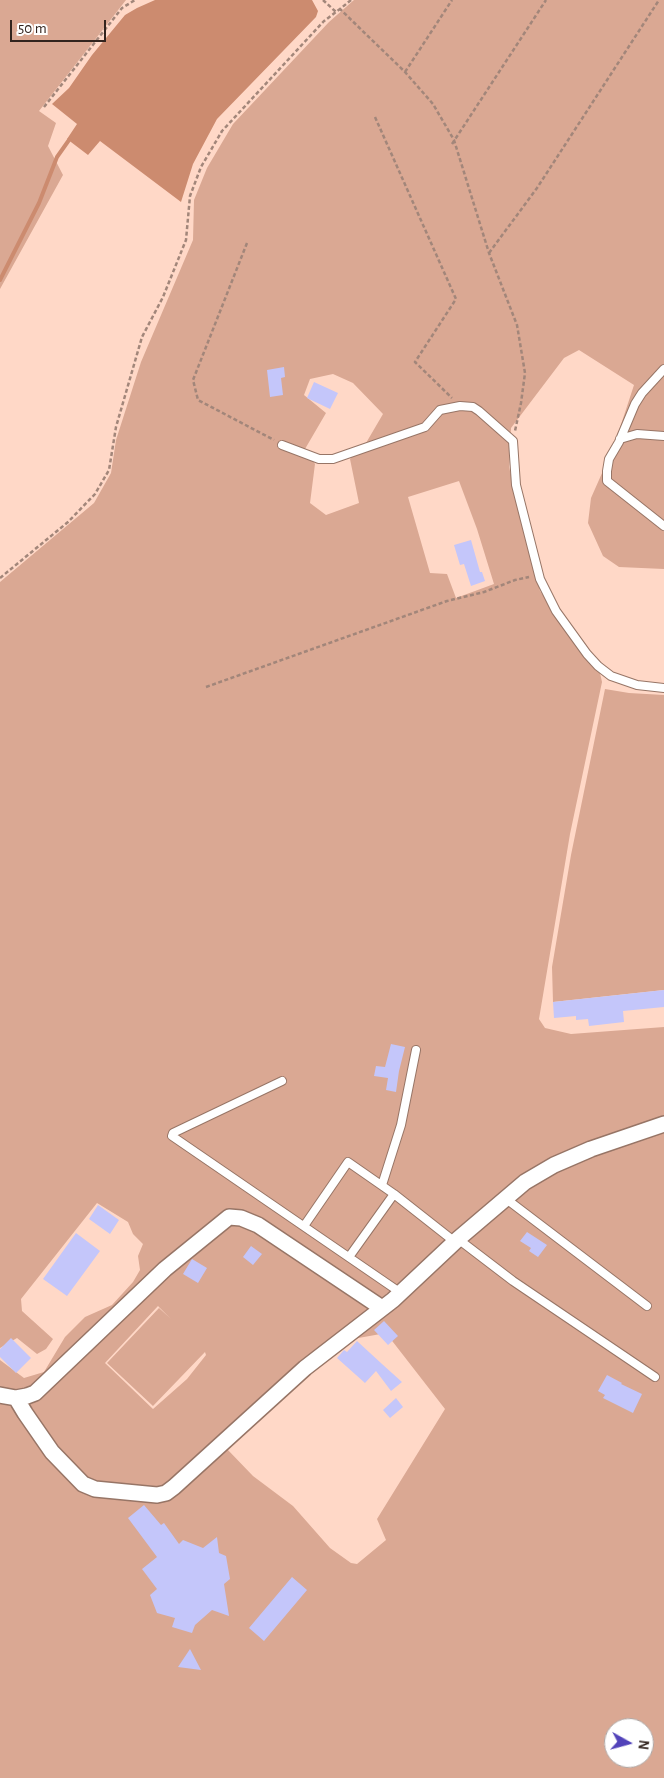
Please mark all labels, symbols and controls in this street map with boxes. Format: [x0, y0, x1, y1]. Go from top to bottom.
scale bar [12, 10, 109, 42]
text: 50 m [18, 21, 47, 36]
north arrow [604, 1718, 654, 1768]
text: N [635, 1739, 650, 1750]

